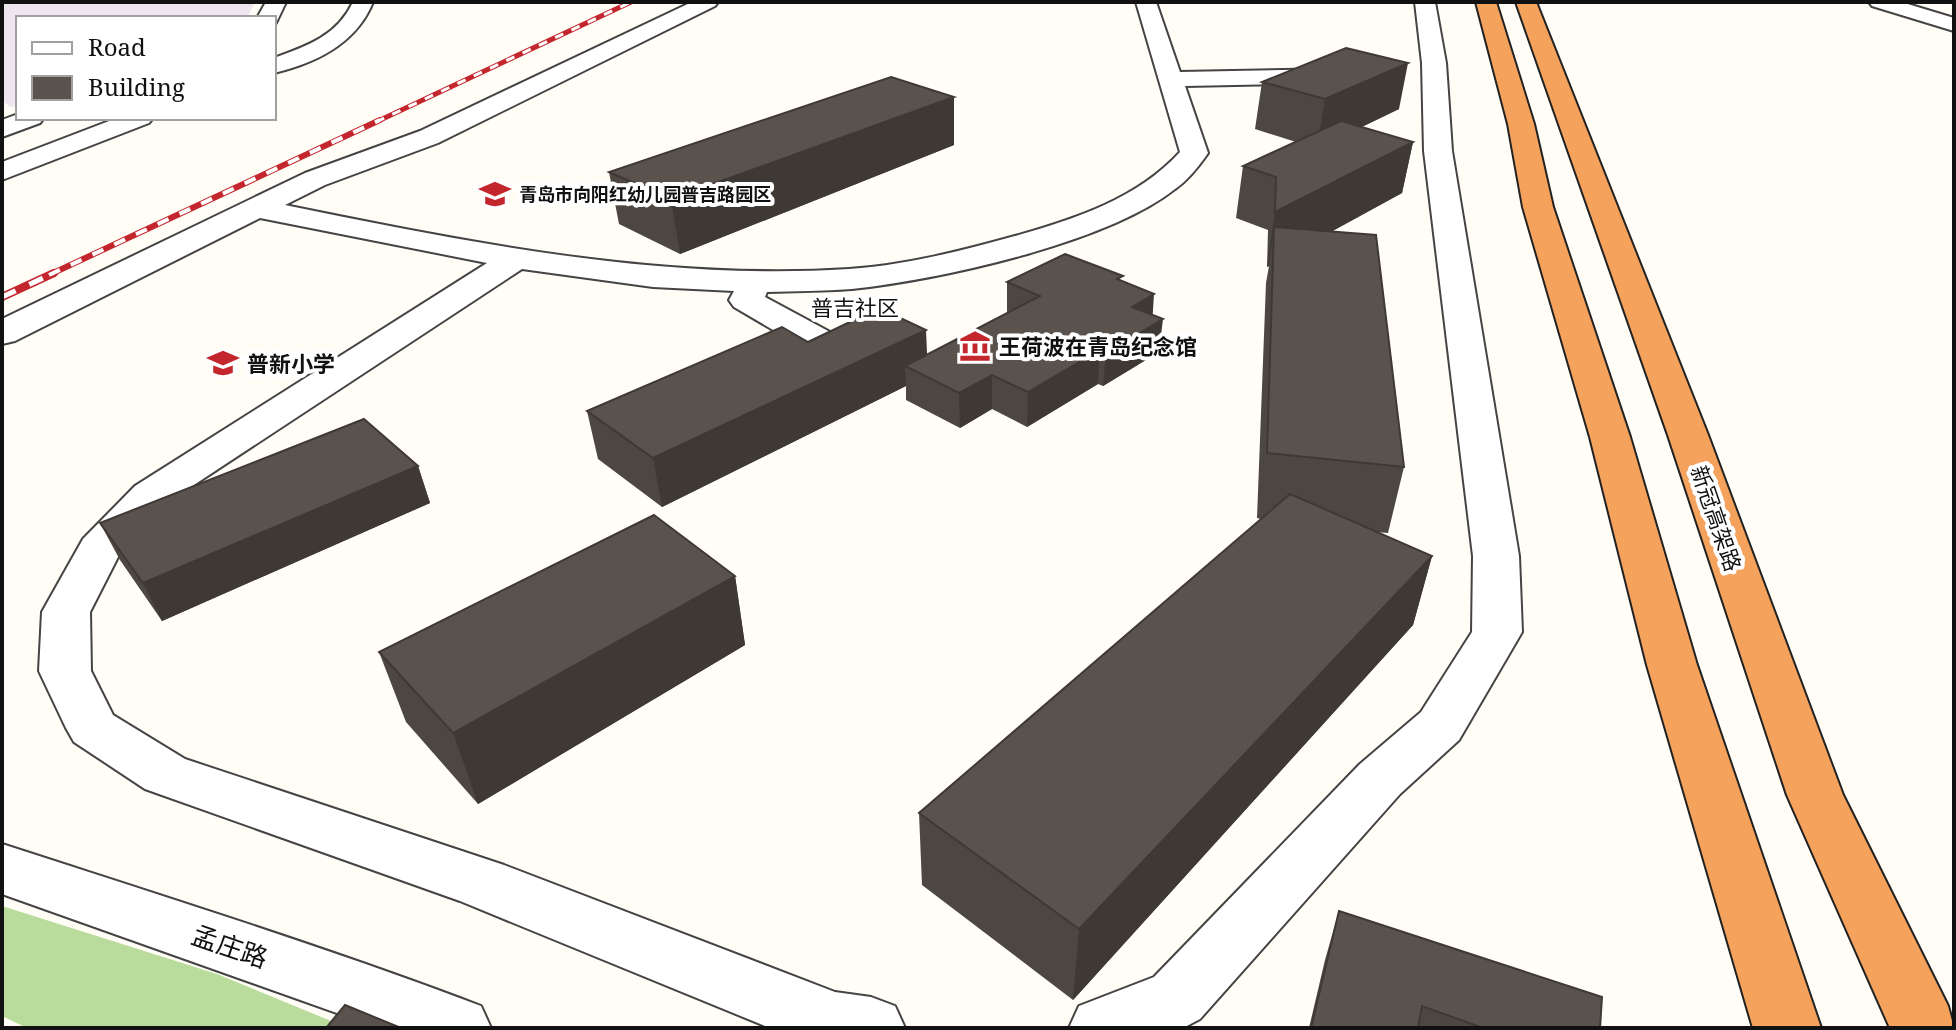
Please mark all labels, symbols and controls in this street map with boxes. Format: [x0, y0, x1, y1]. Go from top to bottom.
legend [16, 16, 276, 120]
text: Road [88, 30, 146, 63]
text: Building [88, 70, 185, 103]
school or university icon: 青岛市向阳红幼儿园普吉路园区 [478, 177, 512, 211]
place label: 青岛市向阳红幼儿园普吉路园区 [519, 182, 771, 206]
district label: 普吉社区 [811, 292, 899, 322]
museum icon: 王荷波在青岛纪念馆 [958, 329, 992, 363]
place label: 王荷波在青岛纪念馆 [999, 331, 1197, 361]
school or university icon: 普新小学 [206, 346, 240, 380]
place label: 普新小学 [247, 348, 335, 378]
street label: 新冠高架路 [1685, 461, 1749, 575]
street label: 孟庄路 [187, 916, 273, 976]

